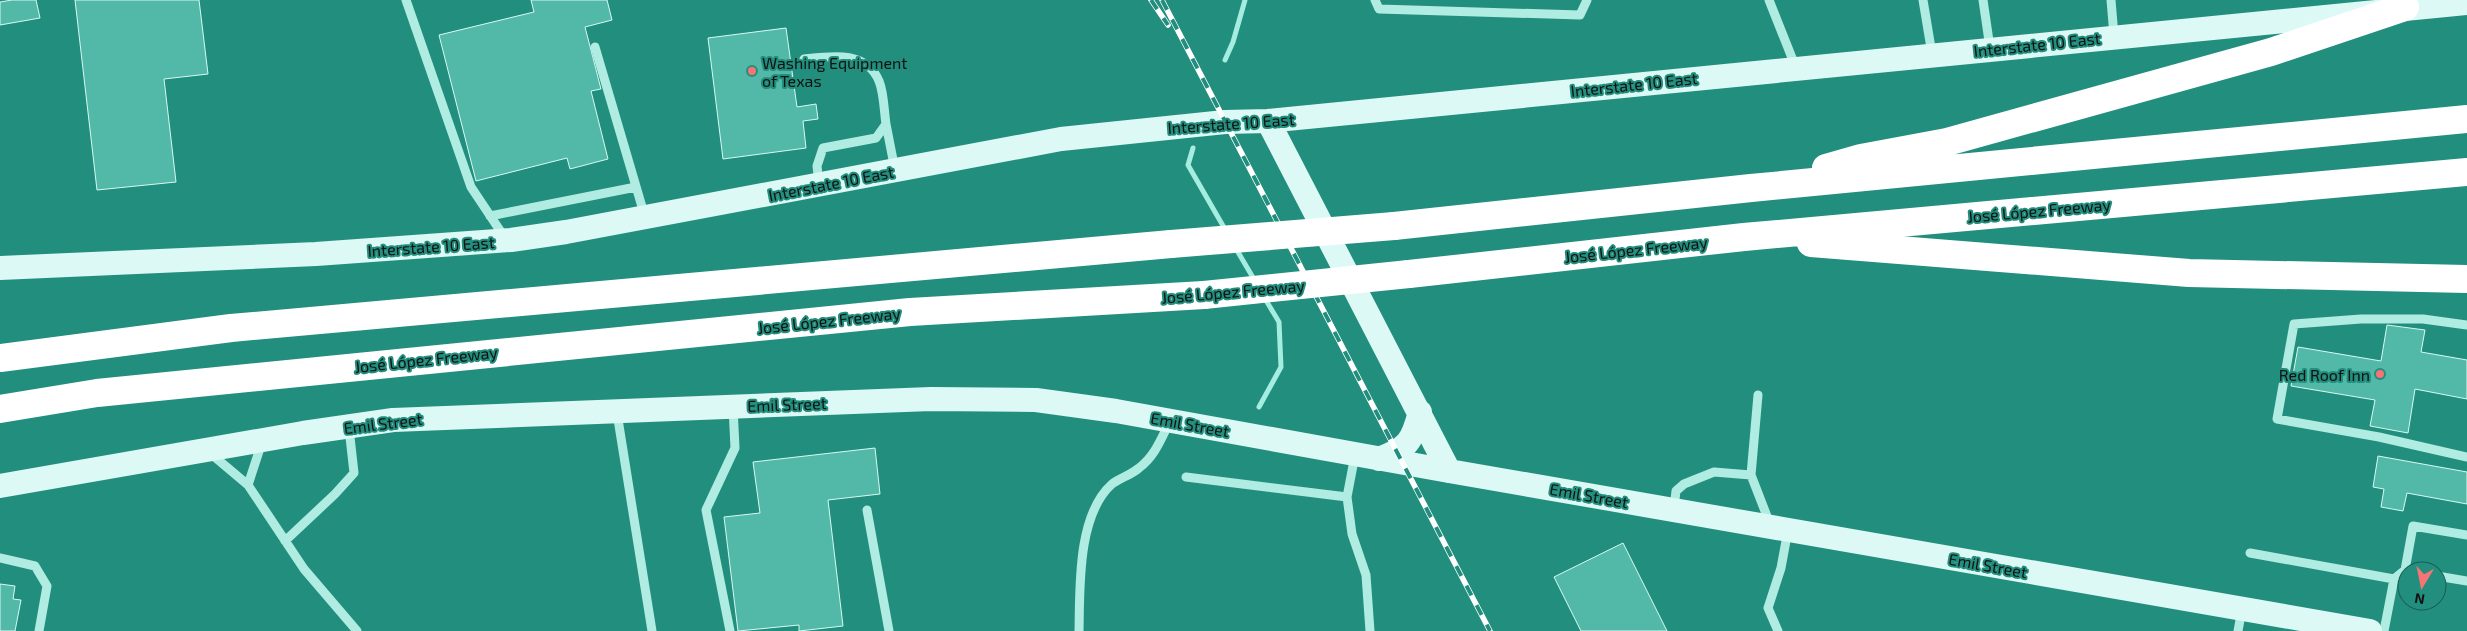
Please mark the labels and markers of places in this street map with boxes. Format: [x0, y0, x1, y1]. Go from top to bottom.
place label: Washing Equipment of Texas [762, 53, 907, 90]
marker: Washing Equipment of Texas [746, 65, 758, 77]
place label: Red Roof Inn [2279, 365, 2370, 384]
marker: Red Roof Inn [2374, 368, 2386, 380]

